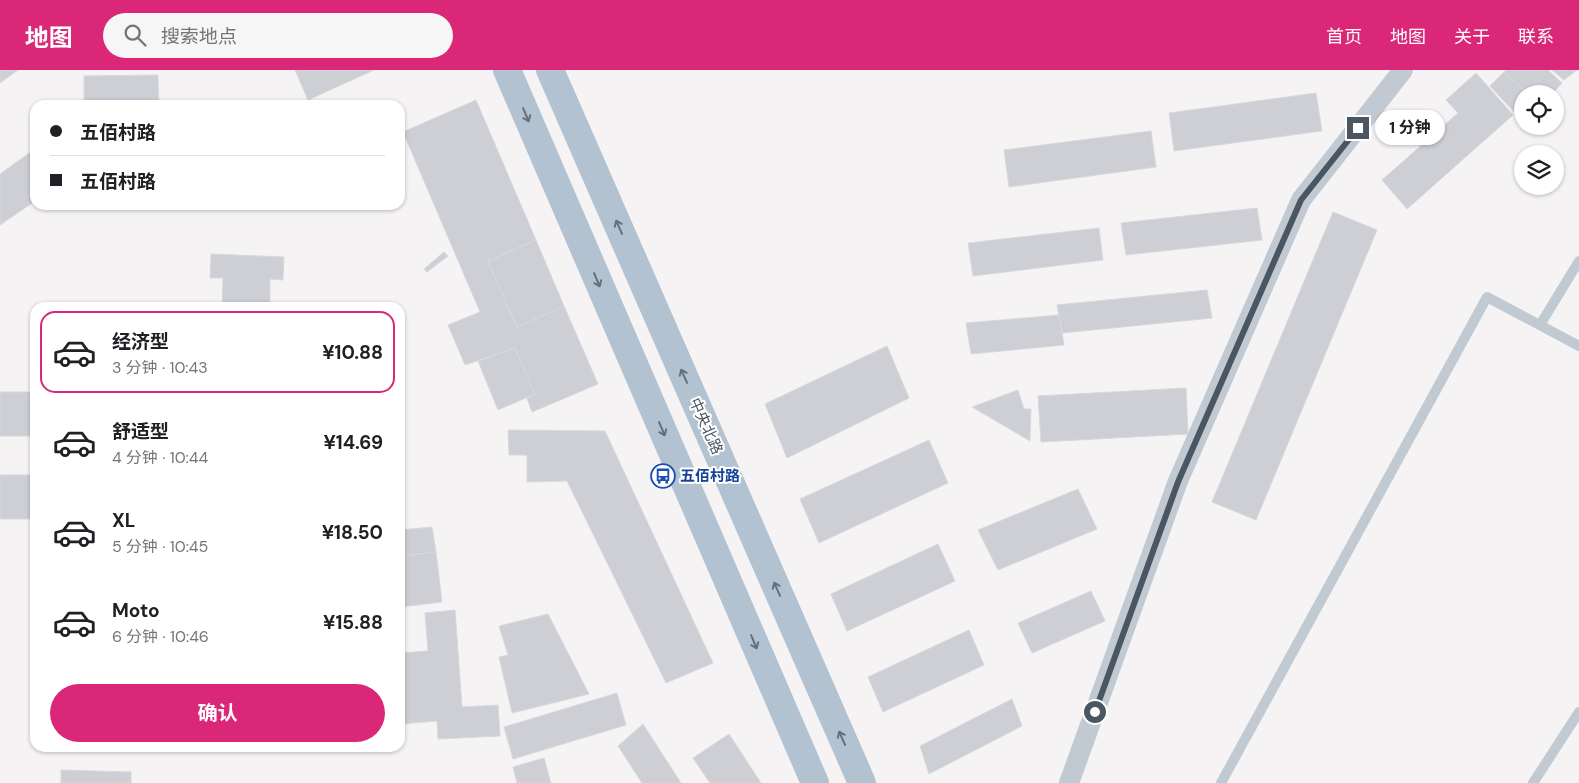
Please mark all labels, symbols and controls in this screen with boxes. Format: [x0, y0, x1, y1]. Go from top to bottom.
search box [103, 13, 453, 58]
icon: search [121, 21, 149, 49]
text: 地图 [25, 22, 73, 53]
text: 搜索地点 [161, 24, 237, 49]
text: 首页 [1326, 25, 1362, 49]
text: 地图 [1390, 25, 1426, 49]
text: 关于 [1454, 25, 1490, 49]
text: 联系 [1518, 25, 1554, 49]
map controls [1514, 85, 1564, 195]
button: locate [1514, 85, 1564, 135]
one-way arrow [521, 107, 531, 122]
callout: 1 分钟 [1376, 110, 1446, 146]
route end [1347, 117, 1369, 139]
text: 1 分钟 [1389, 117, 1431, 138]
text: 五佰村路 [80, 120, 156, 145]
button: layers [1514, 145, 1564, 195]
text: 五佰村路 [80, 169, 156, 194]
one-way arrow [614, 220, 623, 235]
one-way arrow [593, 272, 603, 287]
text: 经济型 [112, 329, 169, 354]
icon: car [52, 330, 97, 375]
text: ¥10.88 [322, 340, 383, 365]
text: 3 分钟 · 10:43 [112, 357, 208, 378]
one-way arrow [679, 369, 689, 384]
street label: 中央北路 [685, 395, 727, 457]
text: 舒适型 [112, 419, 169, 444]
icon: car [52, 420, 97, 465]
one-way arrow [657, 421, 667, 436]
text: ¥14.69 [323, 430, 383, 455]
text: 4 分钟 · 10:44 [112, 447, 208, 468]
bus stop icon: 五佰村路 [650, 463, 676, 489]
place label: 五佰村路 [680, 466, 740, 486]
text: XL [112, 508, 135, 533]
icon: car [52, 510, 97, 555]
text: ¥18.50 [322, 520, 383, 545]
text: 5 分钟 · 10:45 [112, 536, 208, 557]
one-way arrow [772, 582, 782, 597]
text: Moto [112, 598, 160, 623]
icon: car [52, 600, 97, 645]
text: ¥15.88 [323, 610, 383, 635]
text: 6 分钟 · 10:46 [112, 626, 209, 647]
one-way arrow [750, 634, 760, 649]
button: 确认 [50, 684, 385, 742]
route start [1084, 701, 1106, 723]
one-way arrow [837, 731, 847, 746]

